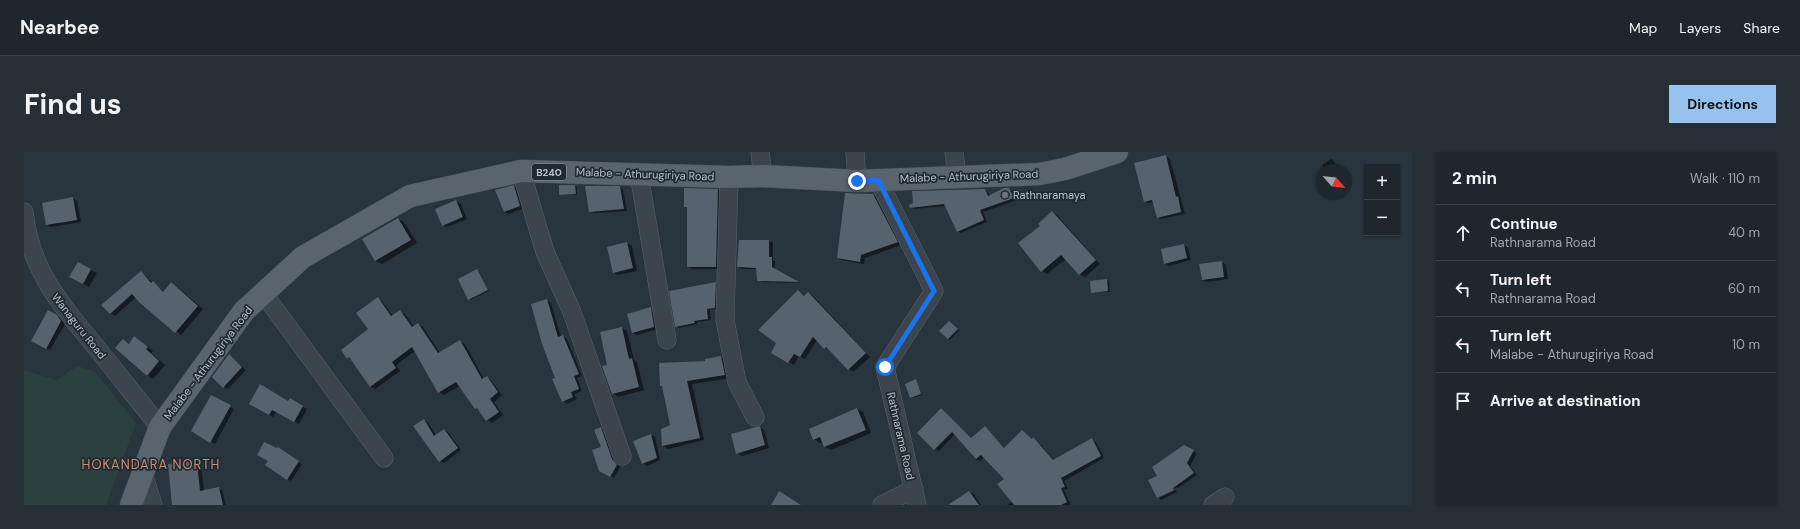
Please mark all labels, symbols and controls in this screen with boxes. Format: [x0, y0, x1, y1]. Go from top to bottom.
text: Nearbee [20, 15, 100, 40]
text: Map [1629, 19, 1657, 37]
text: Layers [1679, 19, 1721, 37]
text: Share [1743, 19, 1780, 37]
button: Directions [1669, 85, 1776, 123]
text: Find us [24, 86, 122, 123]
road number: B240 [532, 164, 566, 180]
north arrow [1316, 164, 1352, 200]
map controls [1364, 164, 1400, 236]
button: + [1364, 164, 1400, 200]
street label: Malabe - Athurugiriya Road [576, 165, 715, 183]
street label: Malabe - Athurugiriya Road [900, 167, 1039, 185]
text: 2 min [1452, 167, 1497, 189]
text: Walk · 110 m [1690, 170, 1760, 187]
route end [848, 172, 866, 190]
place label: Rathnaramaya [1013, 188, 1086, 202]
marker: Rathnaramaya [1000, 190, 1010, 200]
button: − [1364, 200, 1400, 236]
text: Continue [1490, 214, 1558, 234]
icon: ahead [1452, 222, 1474, 244]
text: 40 m [1728, 224, 1760, 241]
text: Rathnarama Road [1490, 234, 1596, 251]
text: Turn left [1490, 270, 1551, 290]
icon: left [1452, 278, 1474, 300]
text: 60 m [1728, 280, 1760, 297]
street label: Wanaguru Road [49, 290, 109, 362]
text: Rathnarama Road [1490, 290, 1596, 307]
street label: Malabe - Athurugiriya Road [161, 303, 255, 423]
text: Turn left [1490, 326, 1551, 346]
icon: left [1452, 334, 1474, 356]
text: 10 m [1732, 336, 1760, 353]
text: Malabe - Athurugiriya Road [1490, 346, 1654, 363]
route start [876, 358, 894, 376]
icon: arrive [1452, 390, 1474, 412]
street label: Rathnarama Road [884, 391, 918, 481]
text: Arrive at destination [1490, 391, 1641, 411]
district label: HOKANDARA NORTH [82, 456, 220, 473]

